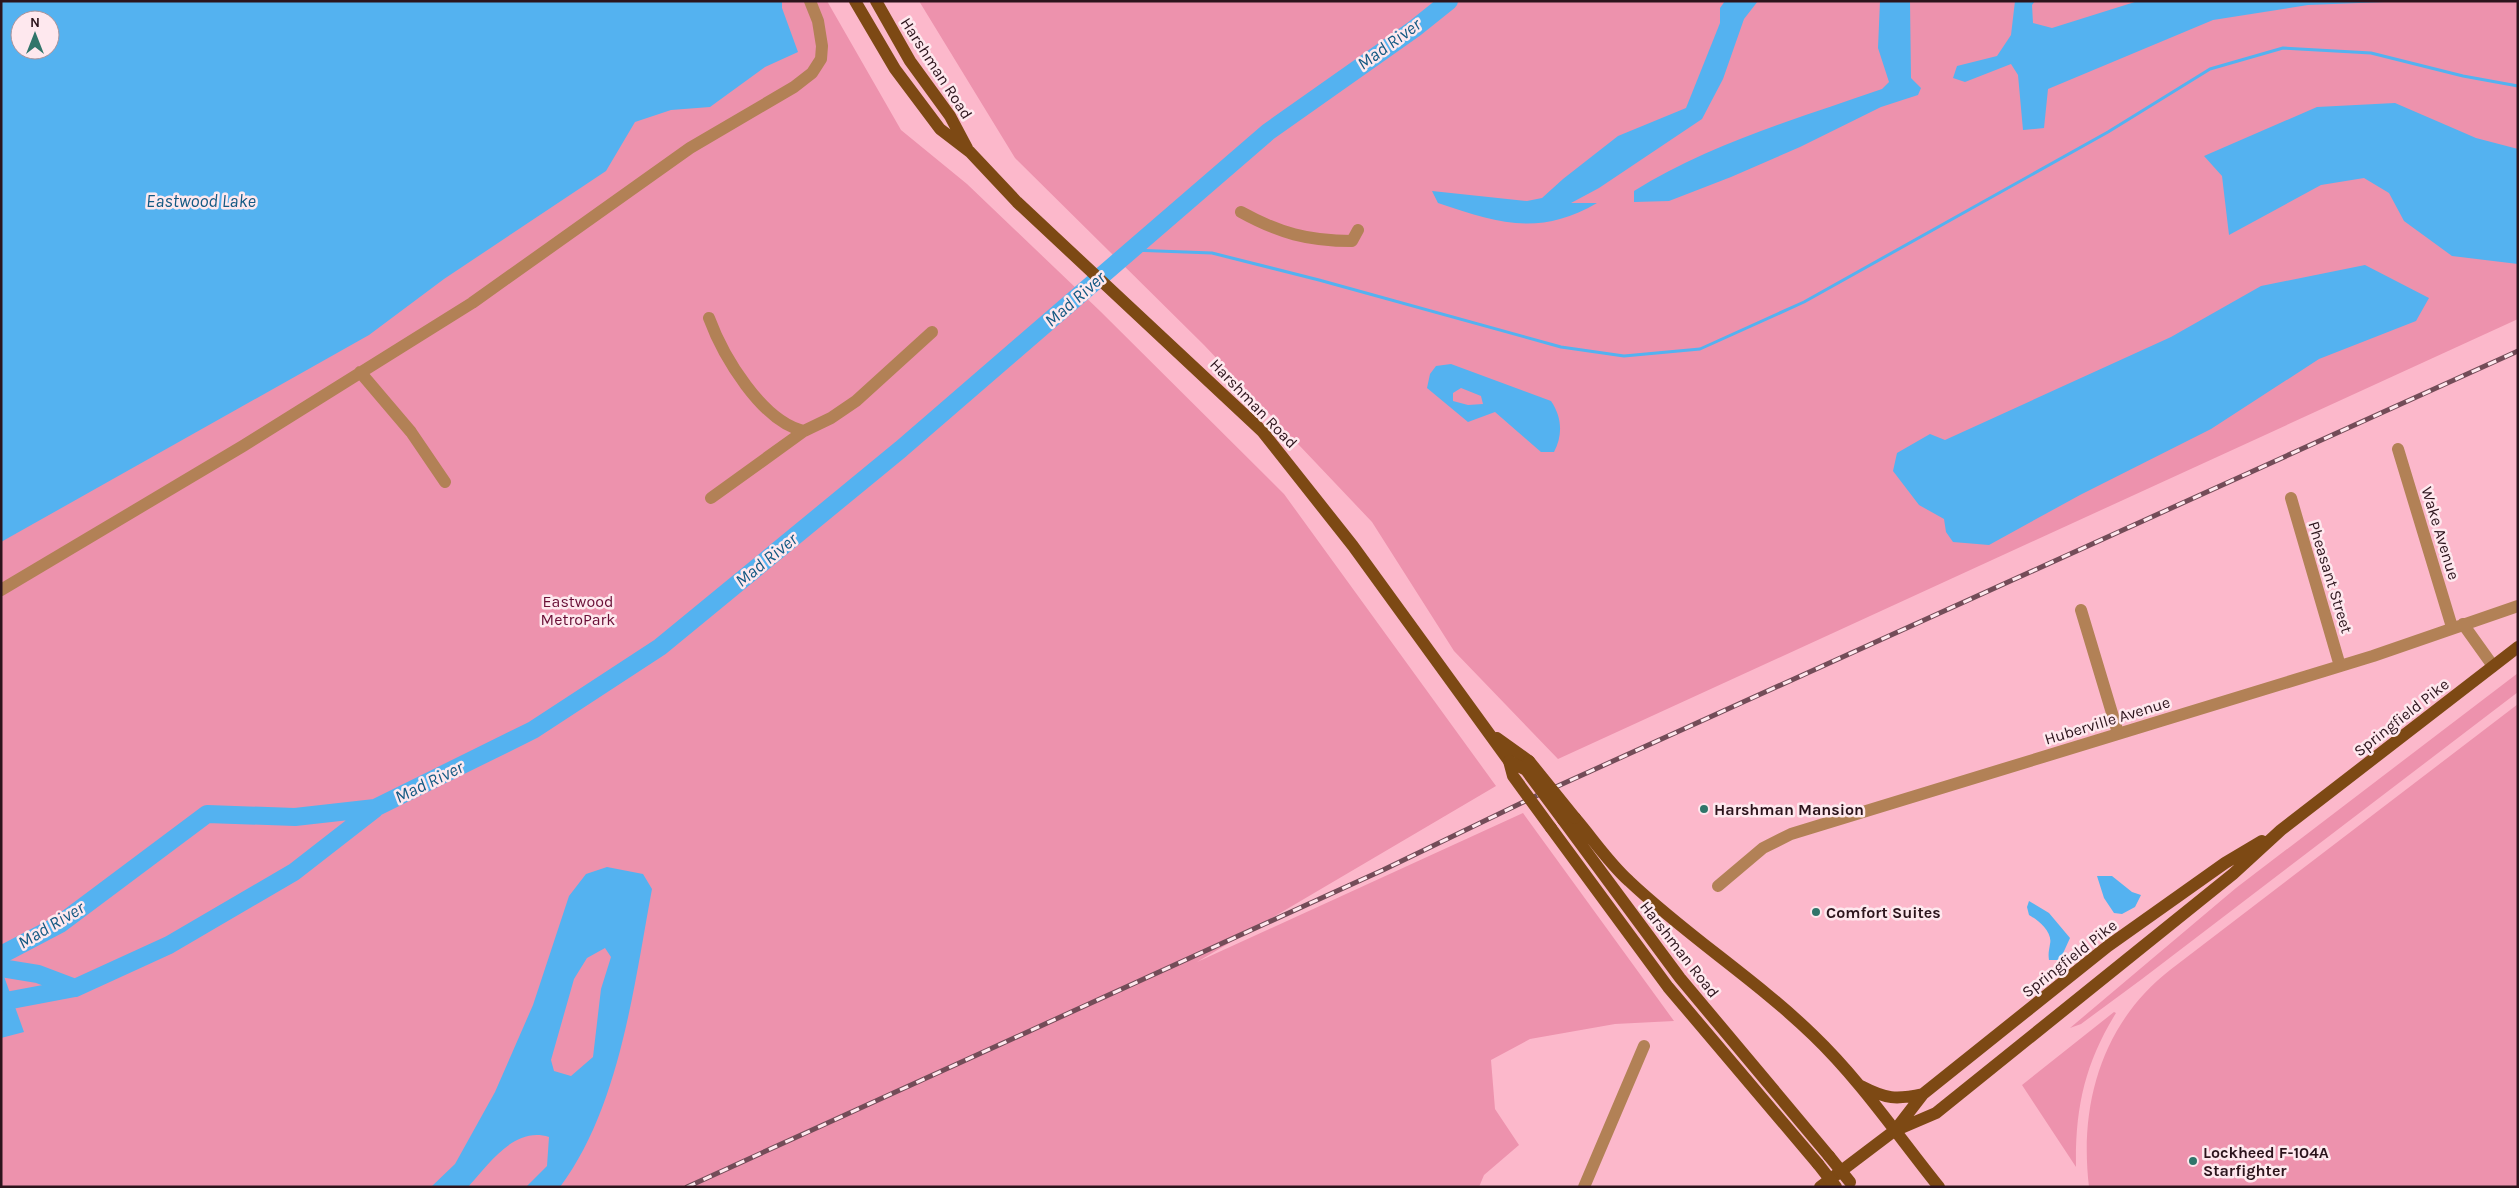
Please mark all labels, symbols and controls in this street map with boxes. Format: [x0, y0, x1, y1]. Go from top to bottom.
north arrow [10, 10, 60, 60]
water label: Mad River [1353, 13, 1426, 75]
text: N [30, 14, 40, 31]
street label: Harshman Road [897, 14, 977, 123]
water label: Eastwood Lake [146, 190, 256, 212]
water label: Mad River [1040, 266, 1111, 331]
street label: Harshman Road [1206, 355, 1301, 452]
street label: Wake Avenue [2417, 484, 2464, 582]
street label: Pheasant Street [2304, 519, 2357, 635]
water label: Mad River [730, 528, 802, 592]
park label: Eastwood MetroPark [541, 592, 615, 629]
street label: Springfield Pike [2350, 674, 2453, 760]
street label: Huberville Avenue [2042, 692, 2172, 749]
water label: Mad River [391, 756, 468, 808]
place label: Harshman Mansion [1714, 800, 1864, 819]
marker: Harshman Mansion [1698, 803, 1710, 815]
water label: Mad River [14, 896, 89, 953]
street label: Harshman Road [1636, 897, 1723, 1001]
place label: Comfort Suites [1826, 903, 1941, 922]
marker: Comfort Suites [1810, 906, 1822, 918]
street label: Springfield Pike [2018, 915, 2121, 1001]
place label: Lockheed F-104A Starfighter [2203, 1143, 2329, 1180]
marker: Lockheed F-104A Starfighter [2187, 1155, 2199, 1167]

